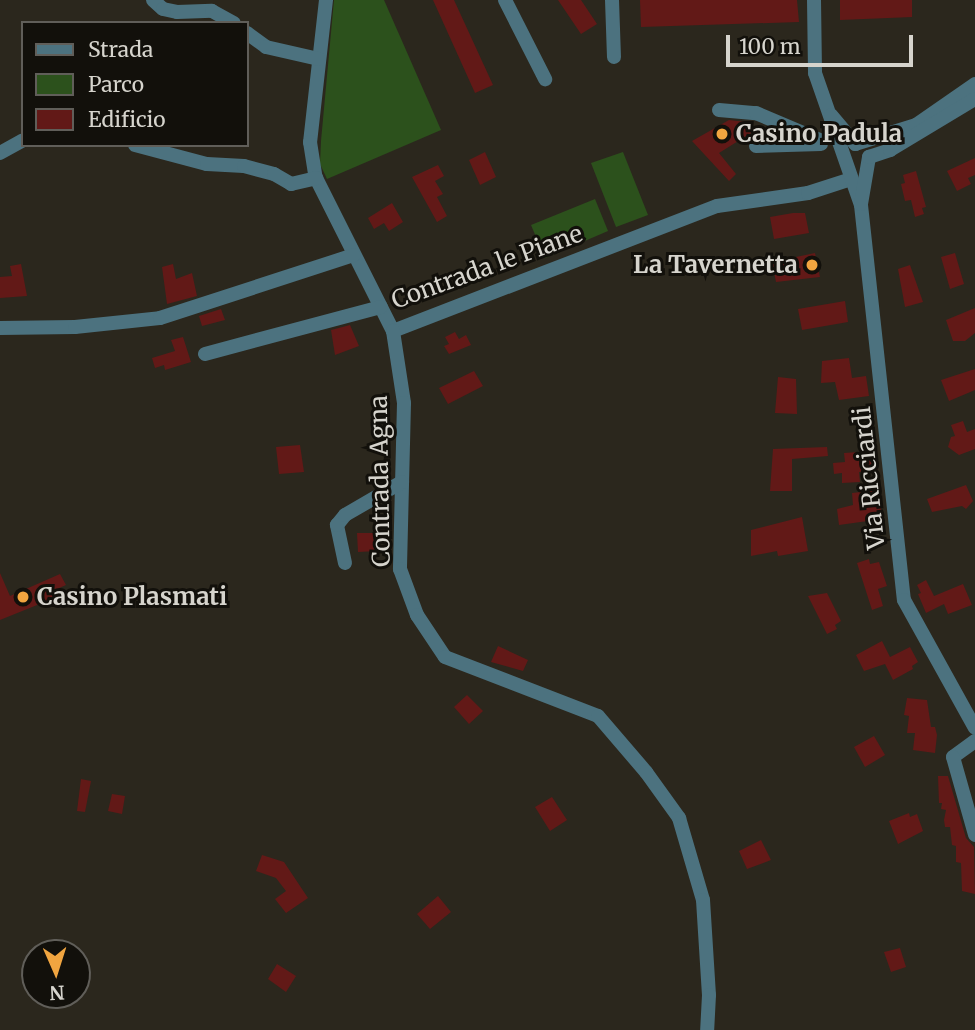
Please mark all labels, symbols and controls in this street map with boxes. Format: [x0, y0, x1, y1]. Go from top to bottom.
legend [21, 21, 248, 147]
scale bar [730, 21, 917, 65]
text: 100 m [739, 33, 801, 60]
text: Strada [88, 36, 153, 63]
text: Parco [88, 71, 144, 98]
text: Edificio [88, 106, 165, 133]
place label: Casino Padula [736, 120, 902, 148]
marker: Casino Padula [714, 126, 730, 142]
street label: Contrada le Piane [388, 219, 586, 315]
place label: La Tavernetta [633, 251, 798, 279]
marker: La Tavernetta [804, 257, 820, 273]
street label: Contrada Agna [364, 395, 396, 567]
street label: Via Ricciardi [847, 405, 891, 551]
place label: Casino Plasmati [37, 583, 227, 611]
marker: Casino Plasmati [15, 589, 31, 605]
north arrow [21, 939, 91, 1009]
text: N [49, 981, 65, 1005]

